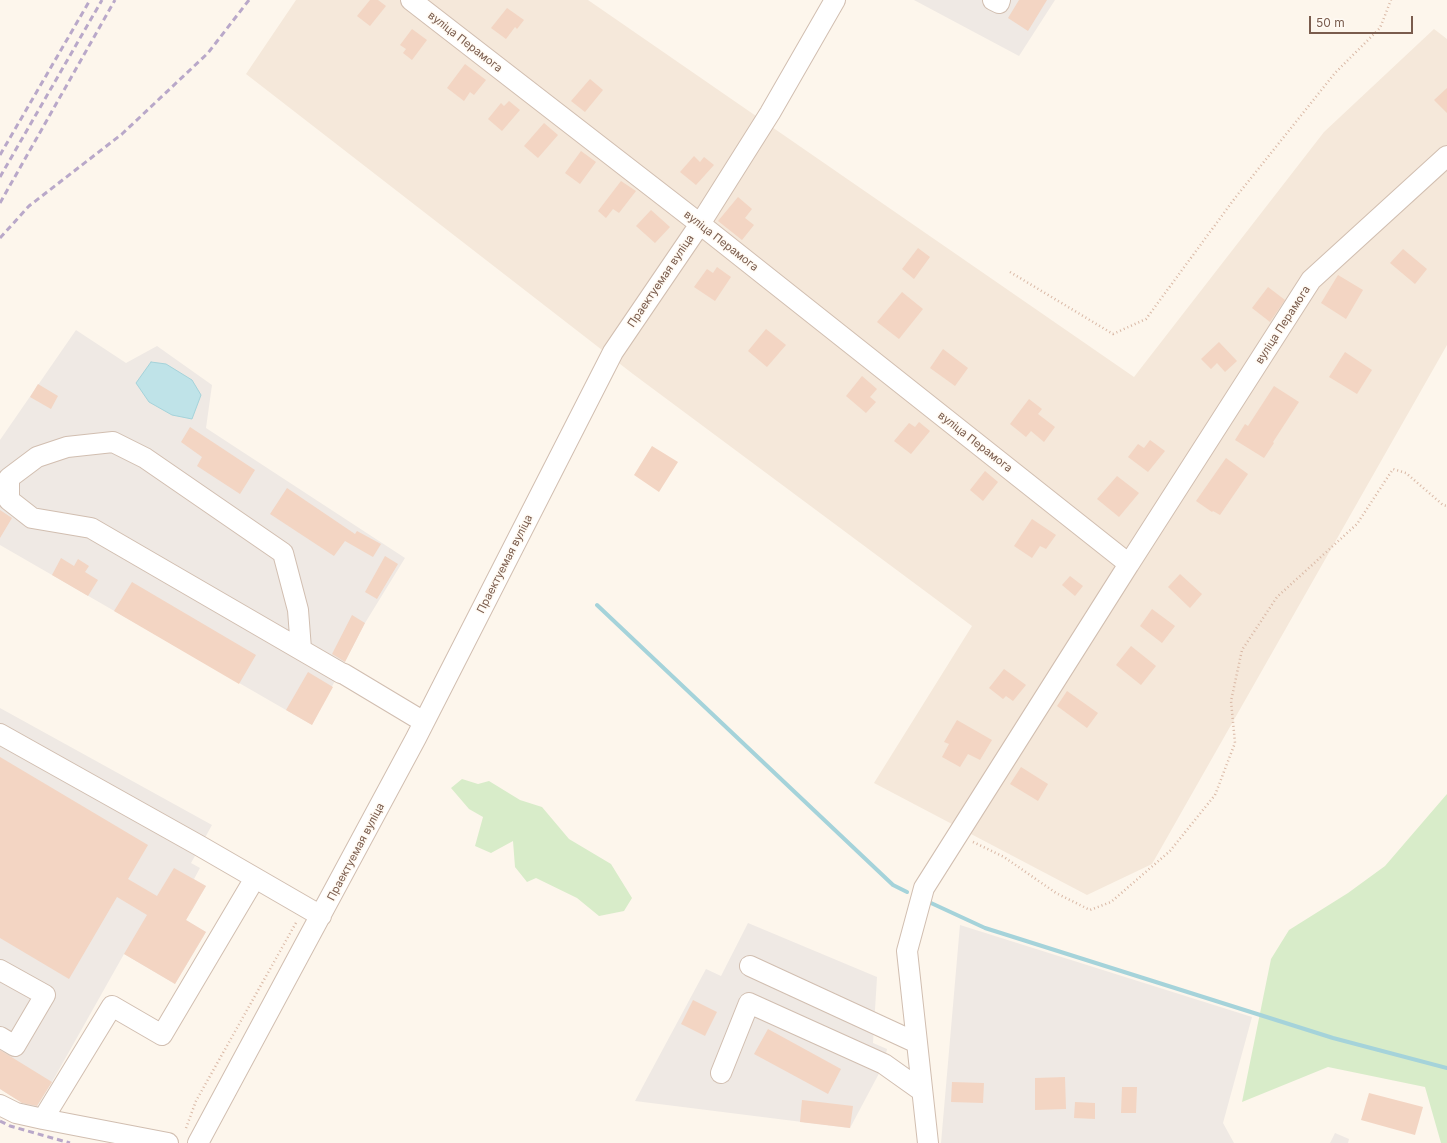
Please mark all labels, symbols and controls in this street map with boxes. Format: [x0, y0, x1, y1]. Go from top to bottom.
scale bar [1311, 8, 1415, 34]
street label: вуліца Перамога [425, 9, 505, 75]
text: 50 m [1316, 15, 1345, 30]
street label: вуліца Перамога [681, 208, 761, 274]
street label: Праектуемая вуліца [625, 232, 697, 330]
street label: вуліца Перамога [1253, 284, 1313, 366]
street label: вуліца Перамога [935, 409, 1015, 475]
street label: Праектуемая вуліца [474, 513, 536, 615]
street label: Праектуемая вуліца [325, 801, 387, 903]

